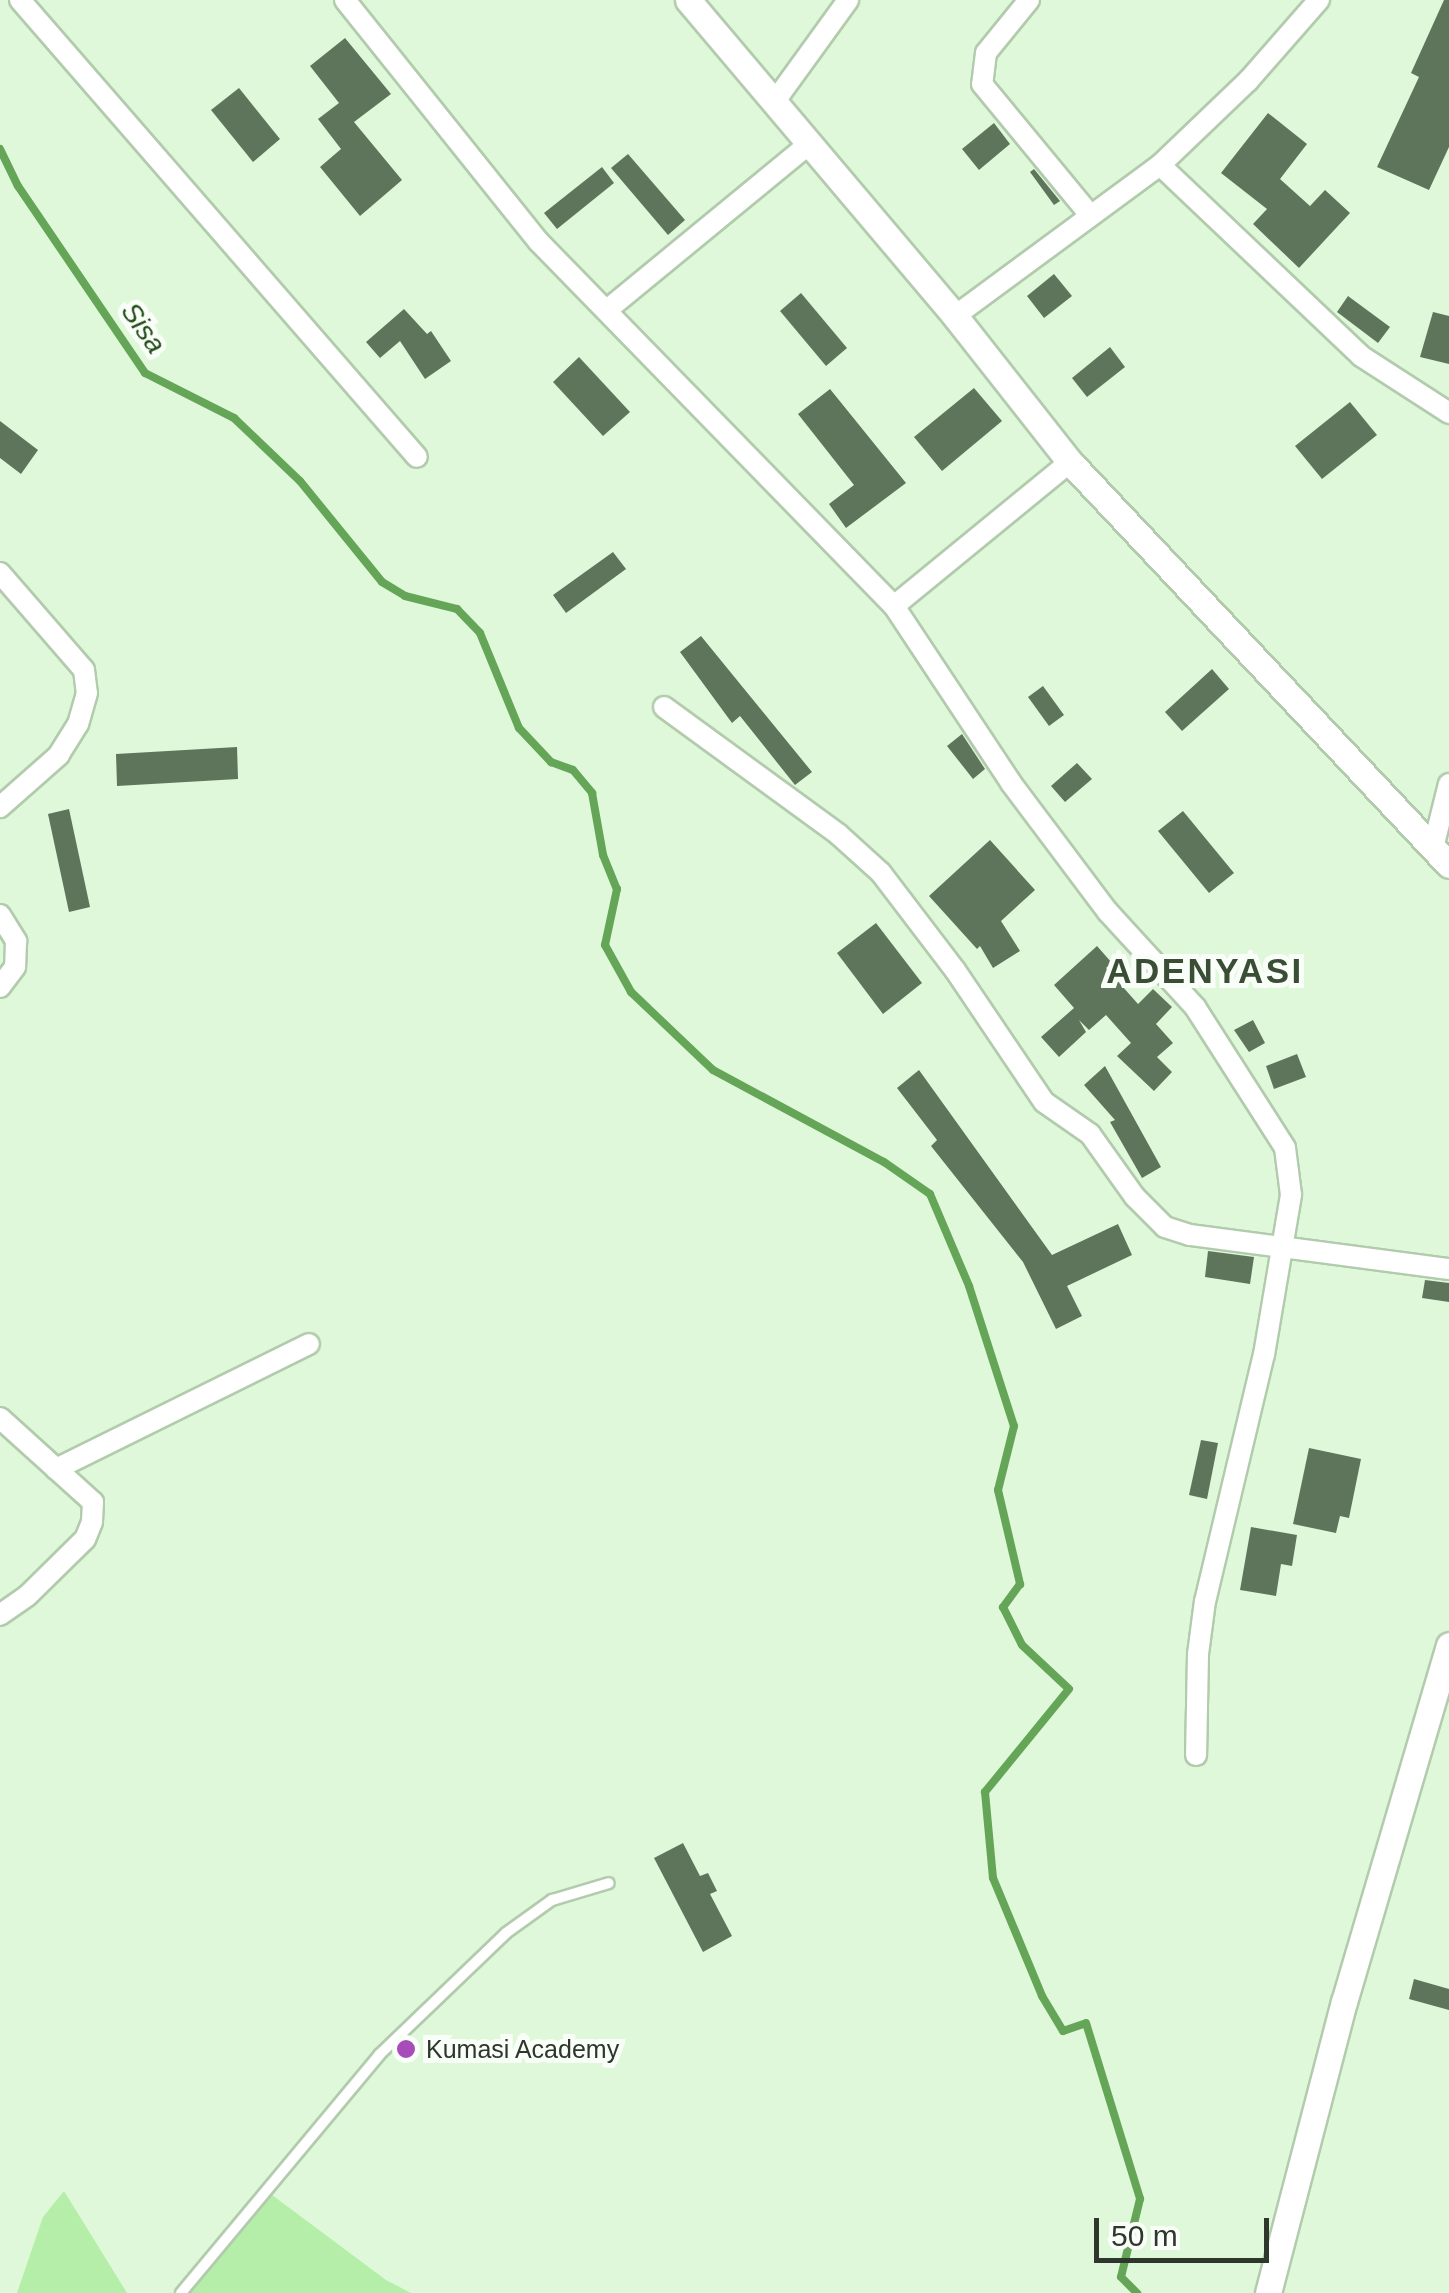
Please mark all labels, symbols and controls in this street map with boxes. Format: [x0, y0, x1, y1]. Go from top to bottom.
water label: Sisa [114, 296, 172, 360]
district label: ADENYASI [1106, 950, 1304, 992]
place label: Kumasi Academy [426, 2034, 621, 2064]
marker: Kumasi Academy [395, 2038, 417, 2060]
scale bar [1099, 2198, 1274, 2260]
text: 50 m [1111, 2219, 1178, 2252]

